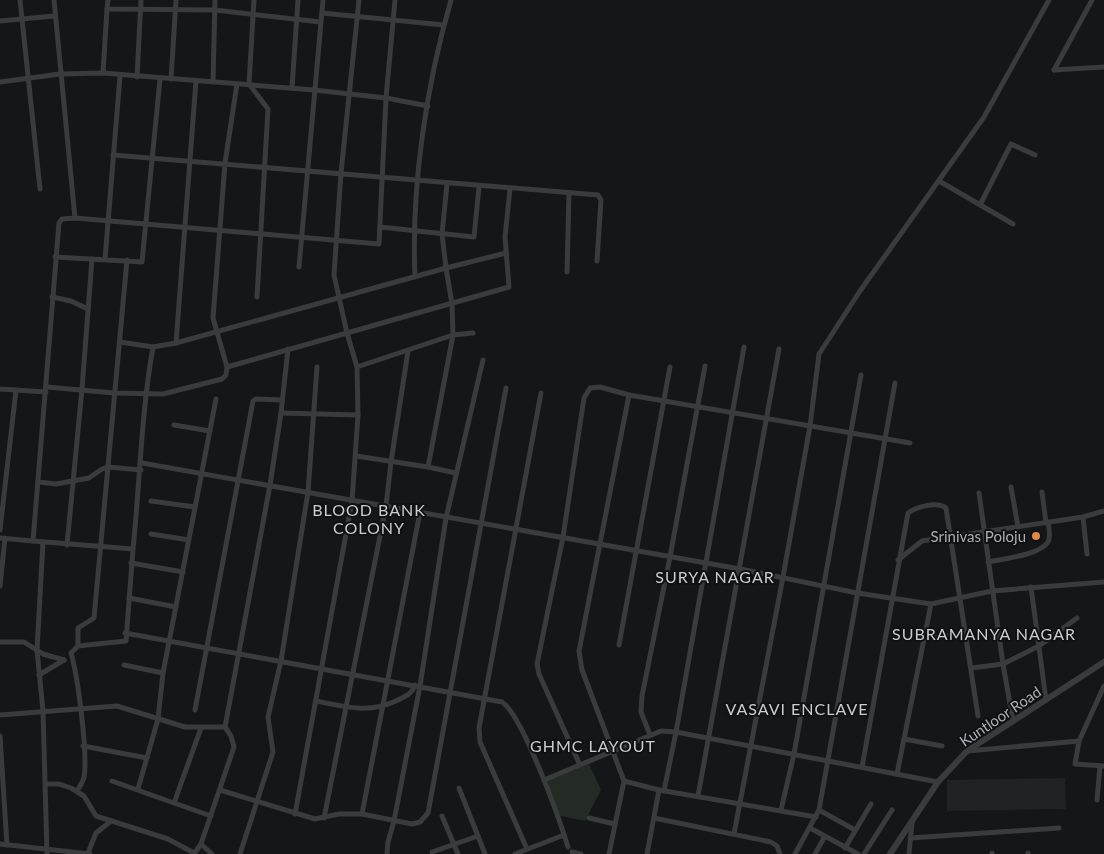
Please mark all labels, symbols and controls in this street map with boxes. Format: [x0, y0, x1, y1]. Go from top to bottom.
district label: BLOOD BANK COLONY [312, 500, 426, 537]
place label: Srinivas Poloju [931, 527, 1026, 545]
marker: Srinivas Poloju [1030, 530, 1042, 542]
district label: SURYA NAGAR [655, 567, 775, 586]
district label: SUBRAMANYA NAGAR [892, 624, 1076, 643]
street label: Kuntloor Road [956, 682, 1044, 750]
district label: VASAVI ENCLAVE [725, 699, 869, 718]
district label: GHMC LAYOUT [530, 736, 656, 755]

